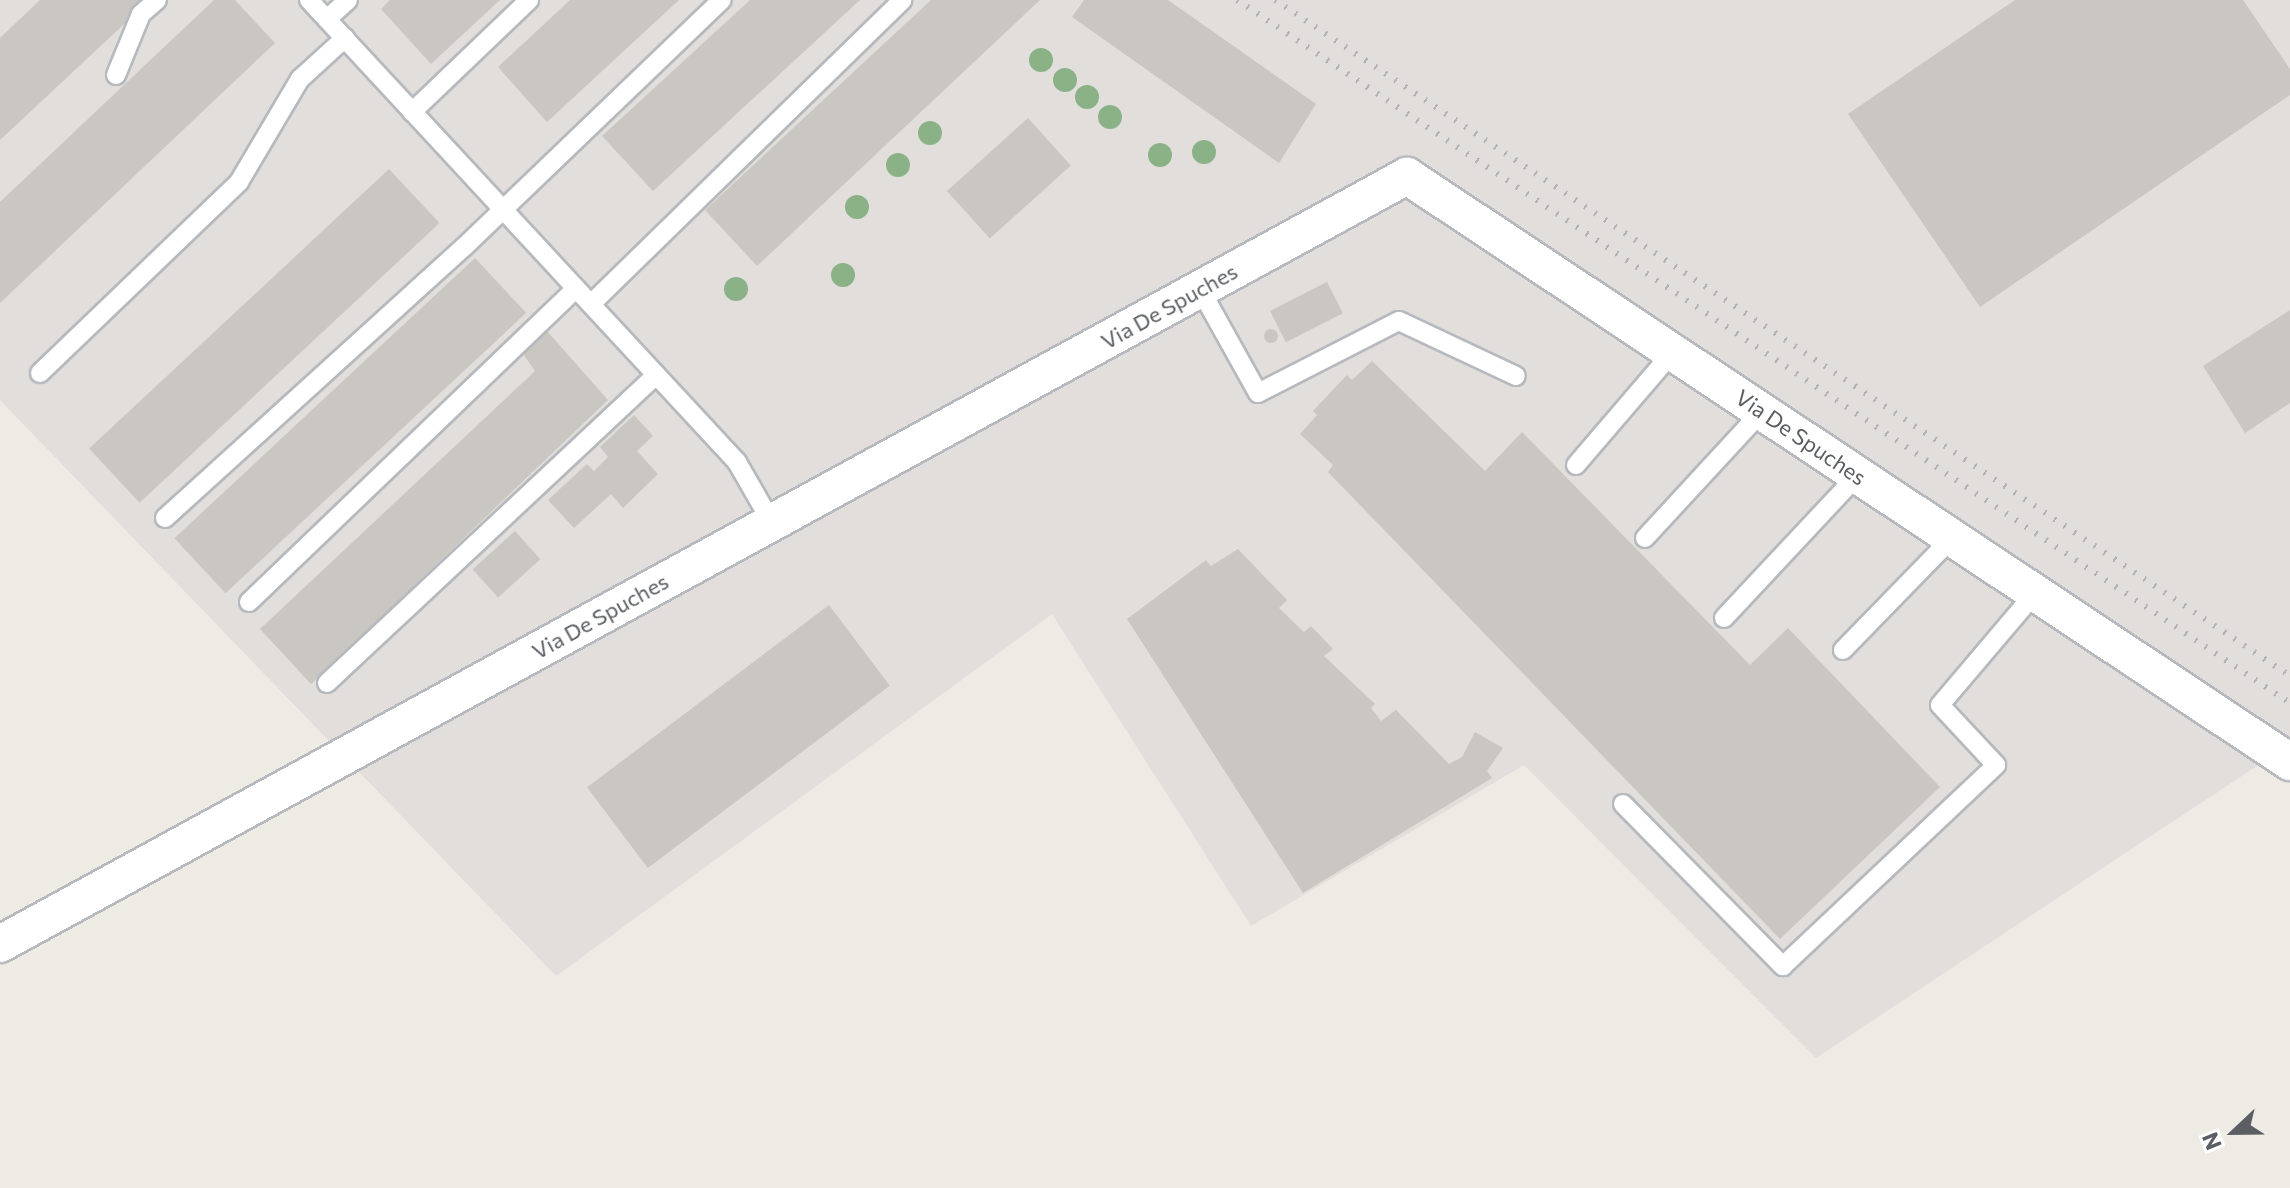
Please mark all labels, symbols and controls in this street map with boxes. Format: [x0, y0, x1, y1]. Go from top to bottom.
street label: Via De Spuches [1096, 258, 1242, 354]
street label: Via De Spuches [1731, 384, 1871, 490]
street label: Via De Spuches [527, 568, 673, 664]
north arrow [2194, 1092, 2274, 1172]
text: N [2196, 1128, 2227, 1154]

